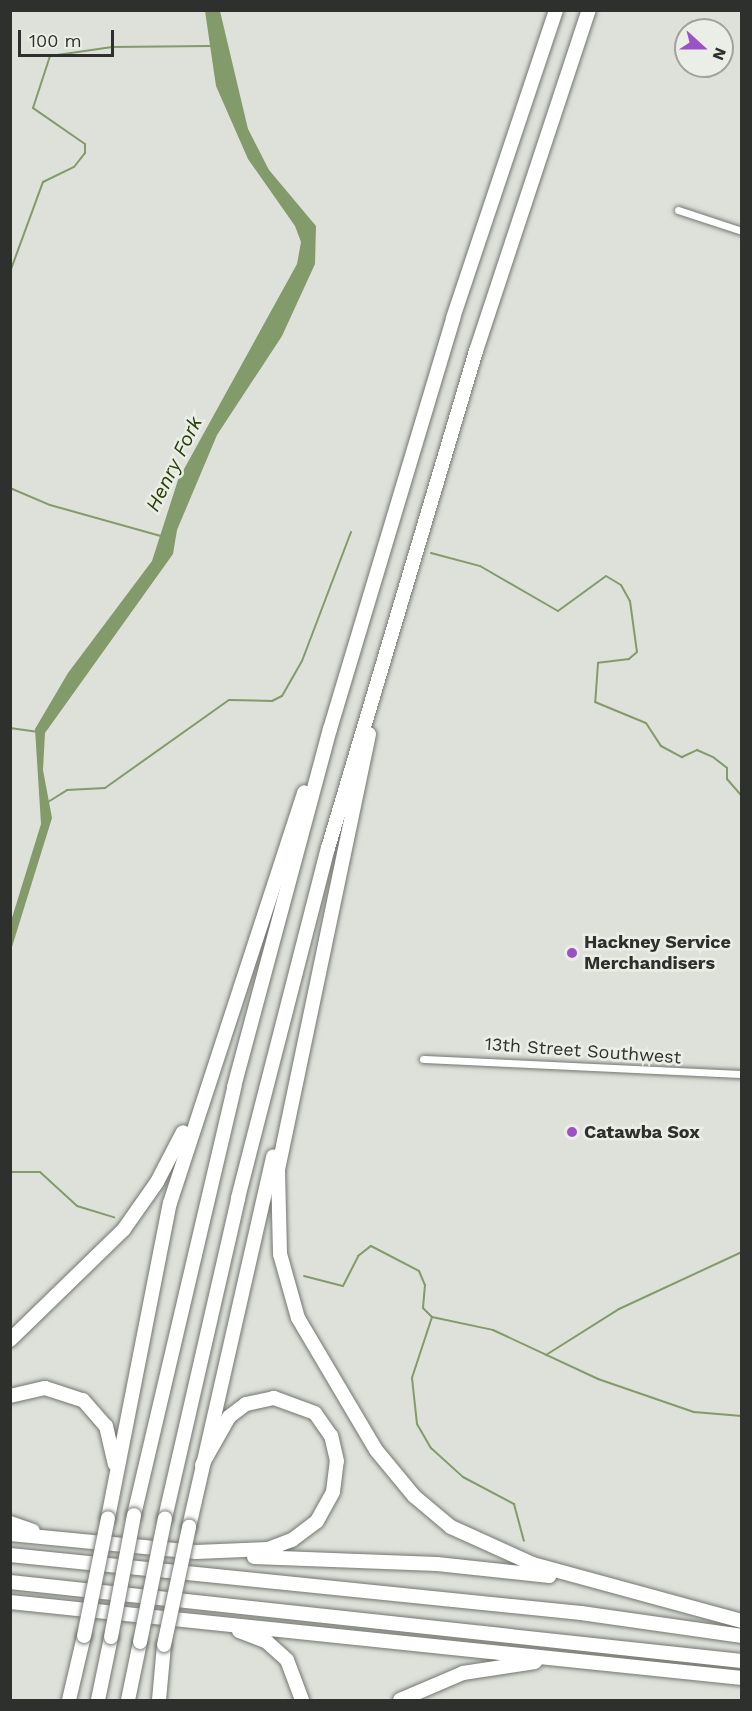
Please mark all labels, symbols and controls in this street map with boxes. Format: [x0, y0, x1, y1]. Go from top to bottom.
scale bar [21, 18, 117, 56]
north arrow [674, 18, 734, 78]
text: 100 m [29, 30, 82, 51]
text: N [708, 45, 730, 63]
water label: Henry Fork [141, 412, 207, 516]
place label: Hackney Service Merchandisers [584, 932, 731, 974]
marker: Hackney Service Merchandisers [565, 946, 579, 960]
street label: 13th Street Southwest [484, 1033, 682, 1069]
place label: Catawba Sox [584, 1121, 700, 1143]
marker: Catawba Sox [565, 1125, 579, 1139]

